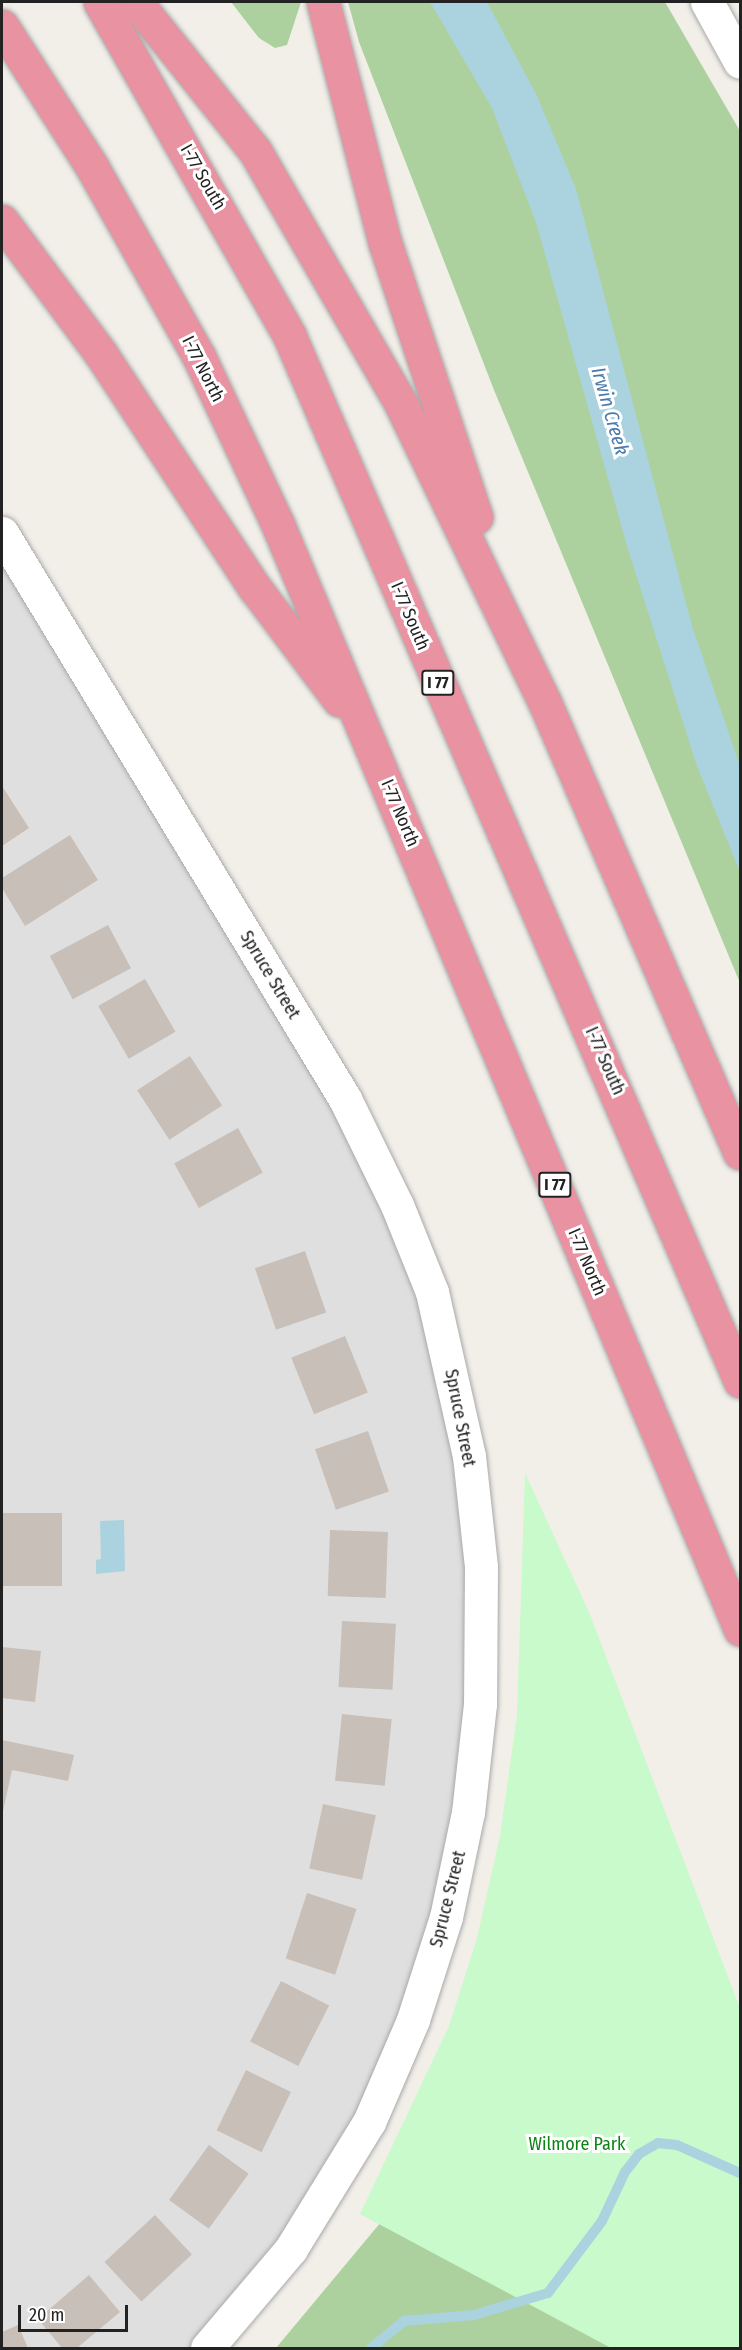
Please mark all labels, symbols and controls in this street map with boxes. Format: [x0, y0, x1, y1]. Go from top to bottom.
street label: I-77 South [176, 140, 230, 214]
street label: I-77 North [177, 332, 229, 406]
water label: Irwin Creek [586, 364, 634, 458]
street label: I-77 South [386, 578, 434, 654]
road number: I 77 [420, 670, 456, 696]
street label: I-77 North [376, 776, 424, 850]
street label: Spruce Street [235, 927, 305, 1023]
street label: I-77 South [580, 1024, 630, 1098]
road number: I 77 [537, 1172, 573, 1198]
street label: I-77 North [563, 1225, 611, 1299]
street label: Spruce Street [440, 1367, 480, 1469]
street label: Spruce Street [426, 1848, 470, 1950]
park label: Wilmore Park [529, 2133, 625, 2155]
scale bar [21, 2293, 130, 2331]
text: 20 m [29, 2304, 64, 2326]

